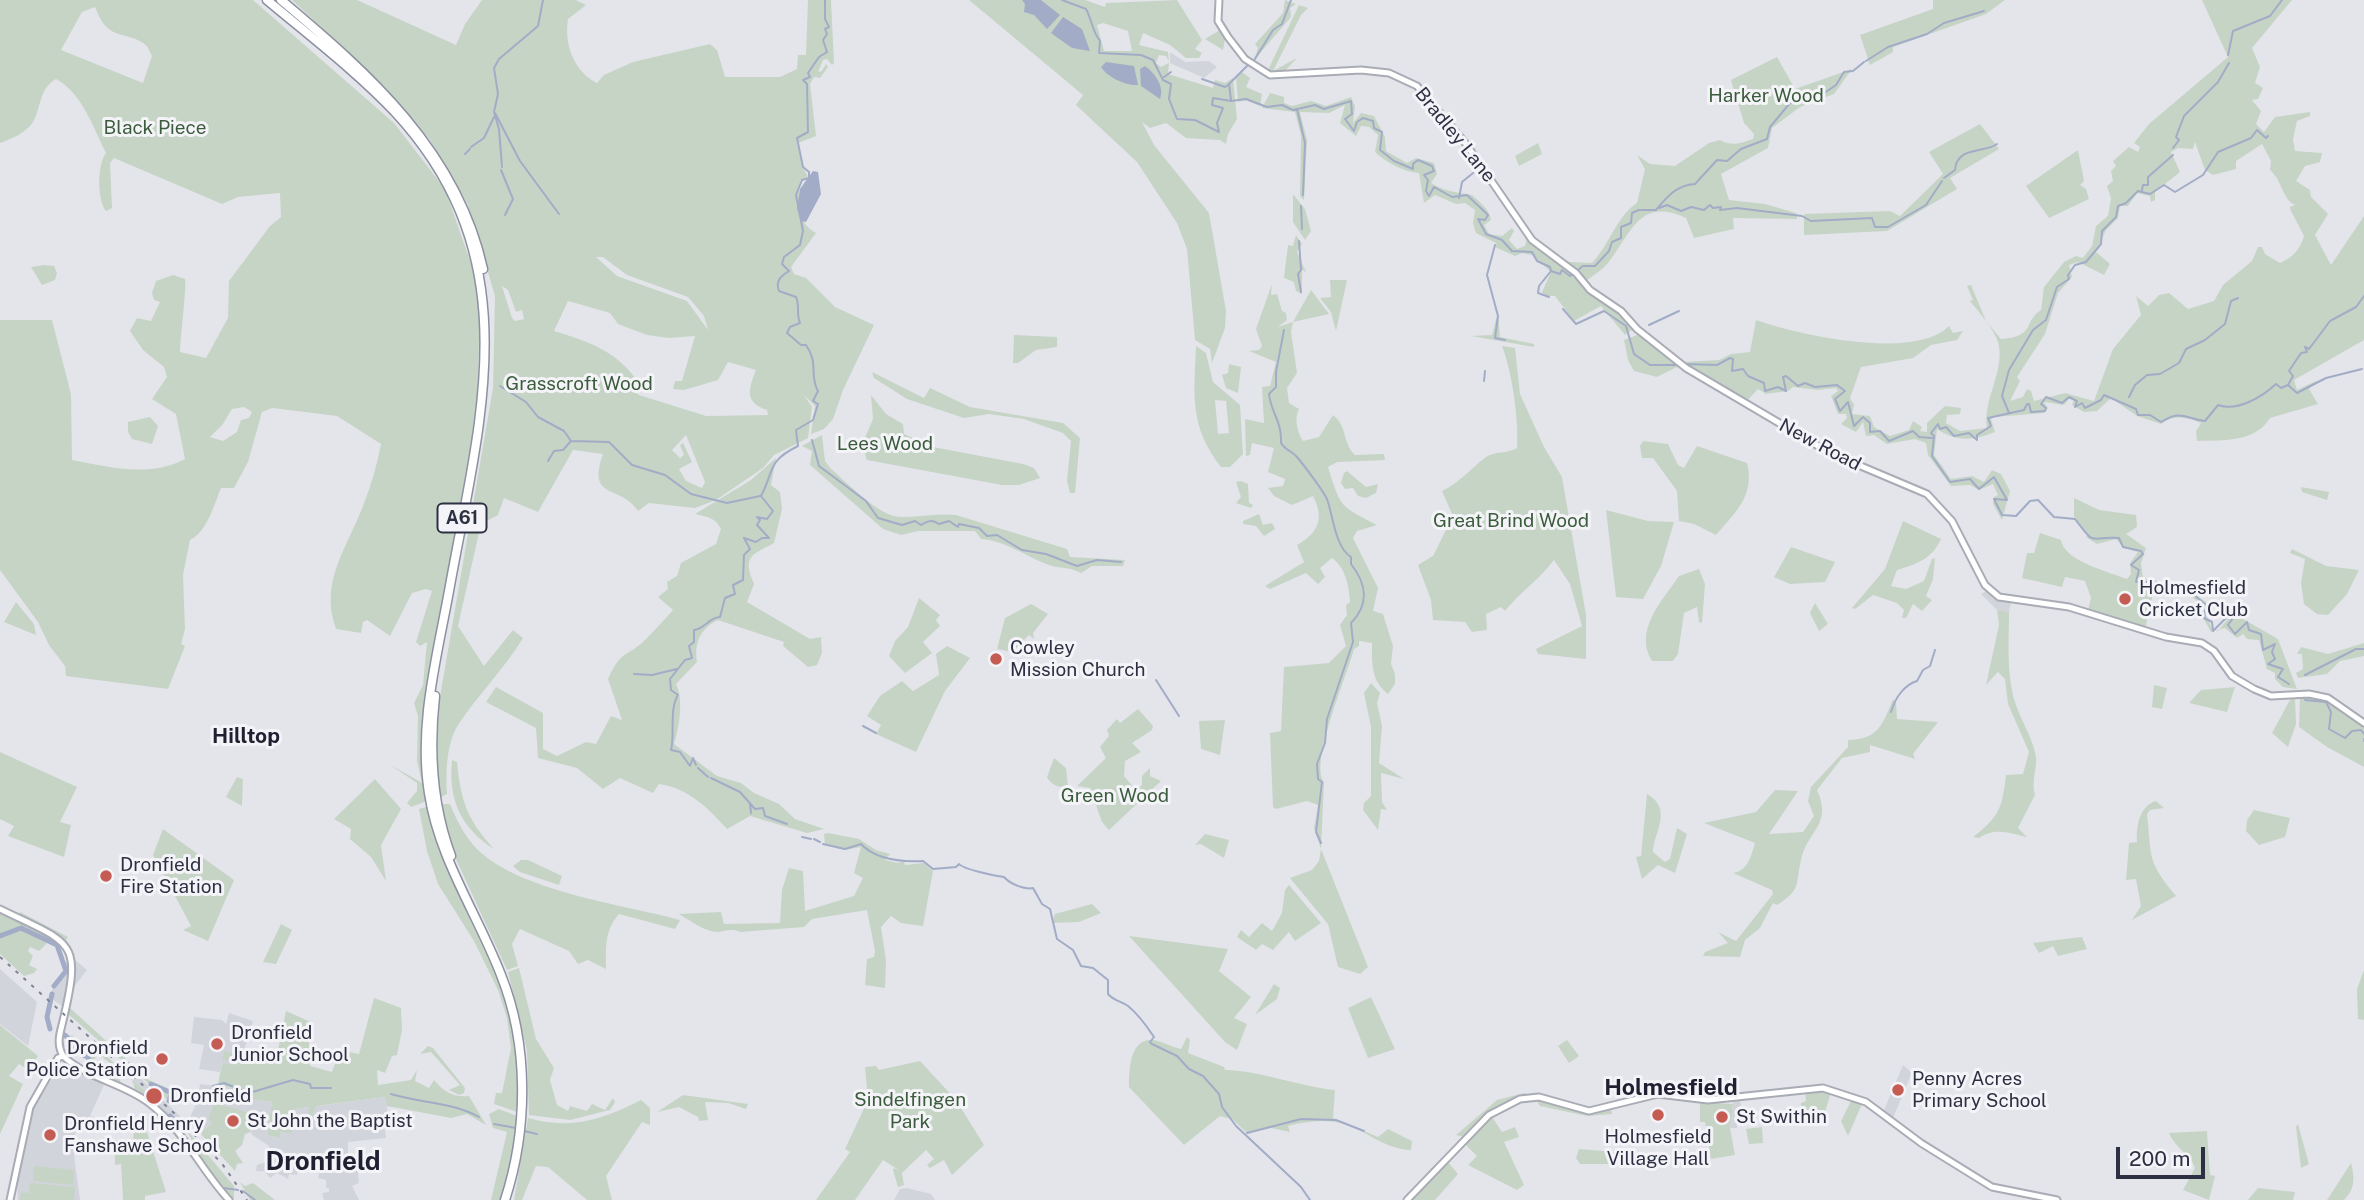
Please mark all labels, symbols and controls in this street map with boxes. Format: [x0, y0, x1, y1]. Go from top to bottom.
street label: Bradley Lane [1410, 83, 1500, 187]
park label: Harker Wood [1708, 85, 1824, 107]
park label: Black Piece [104, 117, 206, 139]
park label: Grasscroft Wood [505, 373, 653, 395]
street label: New Road [1775, 414, 1865, 476]
park label: Lees Wood [837, 433, 933, 455]
road number: A61 [438, 504, 486, 532]
park label: Great Brind Wood [1433, 510, 1589, 532]
place label: Holmesfield Cricket Club [2139, 577, 2248, 621]
marker: Holmesfield Cricket Club [2117, 591, 2133, 607]
place label: Cowley Mission Church [1010, 637, 1145, 681]
marker: Cowley Mission Church [988, 651, 1004, 667]
district label: Hilltop [212, 724, 280, 750]
park label: Green Wood [1061, 785, 1169, 807]
place label: Dronfield Fire Station [120, 854, 222, 898]
marker: Dronfield Fire Station [98, 868, 114, 884]
place label: Dronfield Junior School [231, 1022, 349, 1066]
marker: Dronfield Junior School [209, 1036, 225, 1052]
place label: Dronfield Police Station [26, 1037, 148, 1081]
marker: Dronfield Police Station [154, 1051, 170, 1067]
place label: Penny Acres Primary School [1912, 1068, 2047, 1112]
district label: Holmesfield [1604, 1074, 1738, 1102]
marker: Penny Acres Primary School [1890, 1082, 1906, 1098]
place label: Dronfield [170, 1085, 251, 1107]
marker: Dronfield [144, 1086, 164, 1106]
park label: Sindelfingen Park [854, 1089, 966, 1133]
place label: St Swithin [1736, 1106, 1827, 1128]
marker: Holmesfield Village Hall [1650, 1107, 1666, 1123]
marker: St Swithin [1714, 1109, 1730, 1125]
place label: St John the Baptist [247, 1110, 413, 1132]
place label: Dronfield Henry Fanshawe School [64, 1113, 218, 1157]
marker: St John the Baptist [225, 1113, 241, 1129]
place label: Holmesfield Village Hall [1605, 1126, 1711, 1170]
marker: Dronfield Henry Fanshawe School [42, 1127, 58, 1143]
scale bar [2119, 1134, 2208, 1178]
district label: Dronfield [265, 1146, 381, 1178]
text: 200 m [2129, 1146, 2190, 1171]

